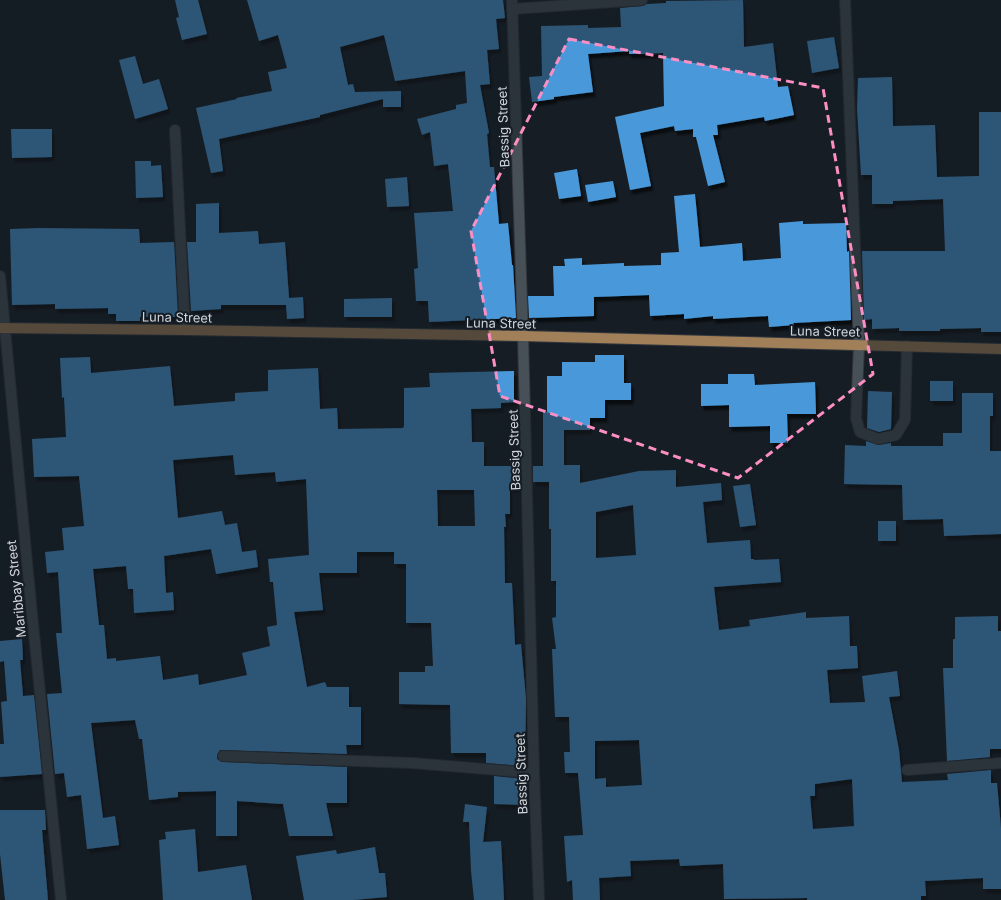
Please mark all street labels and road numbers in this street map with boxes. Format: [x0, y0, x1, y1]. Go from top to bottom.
street label: Bassig Street [494, 86, 512, 168]
street label: Luna Street [142, 308, 212, 326]
street label: Luna Street [466, 314, 536, 332]
street label: Luna Street [790, 322, 860, 340]
street label: Bassig Street [505, 409, 523, 491]
street label: Maribbay Street [3, 539, 29, 639]
street label: Bassig Street [512, 733, 530, 815]

